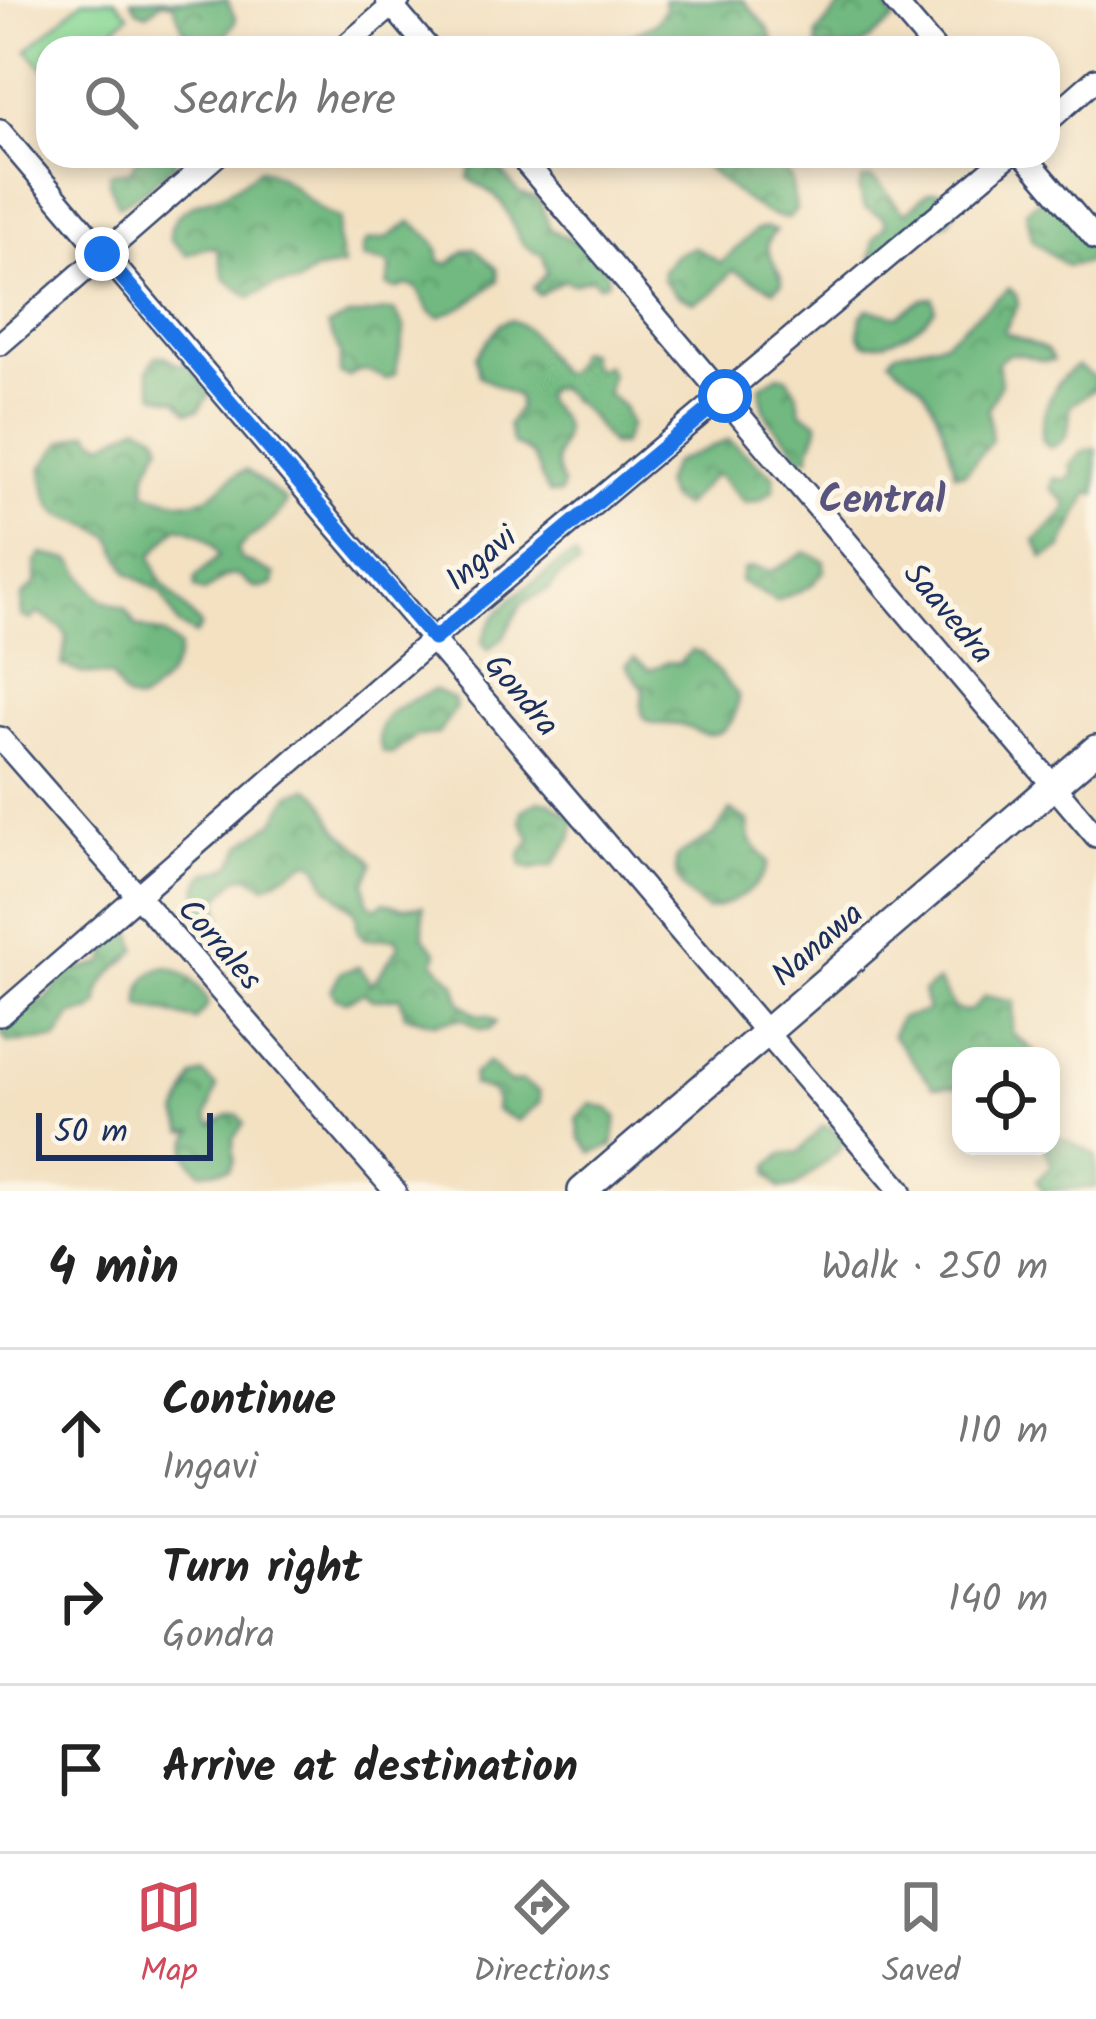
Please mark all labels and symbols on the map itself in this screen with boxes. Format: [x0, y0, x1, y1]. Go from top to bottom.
route end [75, 227, 129, 281]
route start [698, 369, 752, 423]
district label: Central [819, 471, 946, 533]
street label: Ingavi [434, 513, 531, 606]
street label: Saavedra [888, 551, 1006, 677]
street label: Gondra [469, 643, 571, 750]
street label: Corrales [163, 887, 274, 1004]
street label: Nanawa [760, 890, 877, 1001]
scale bar [36, 1107, 213, 1160]

